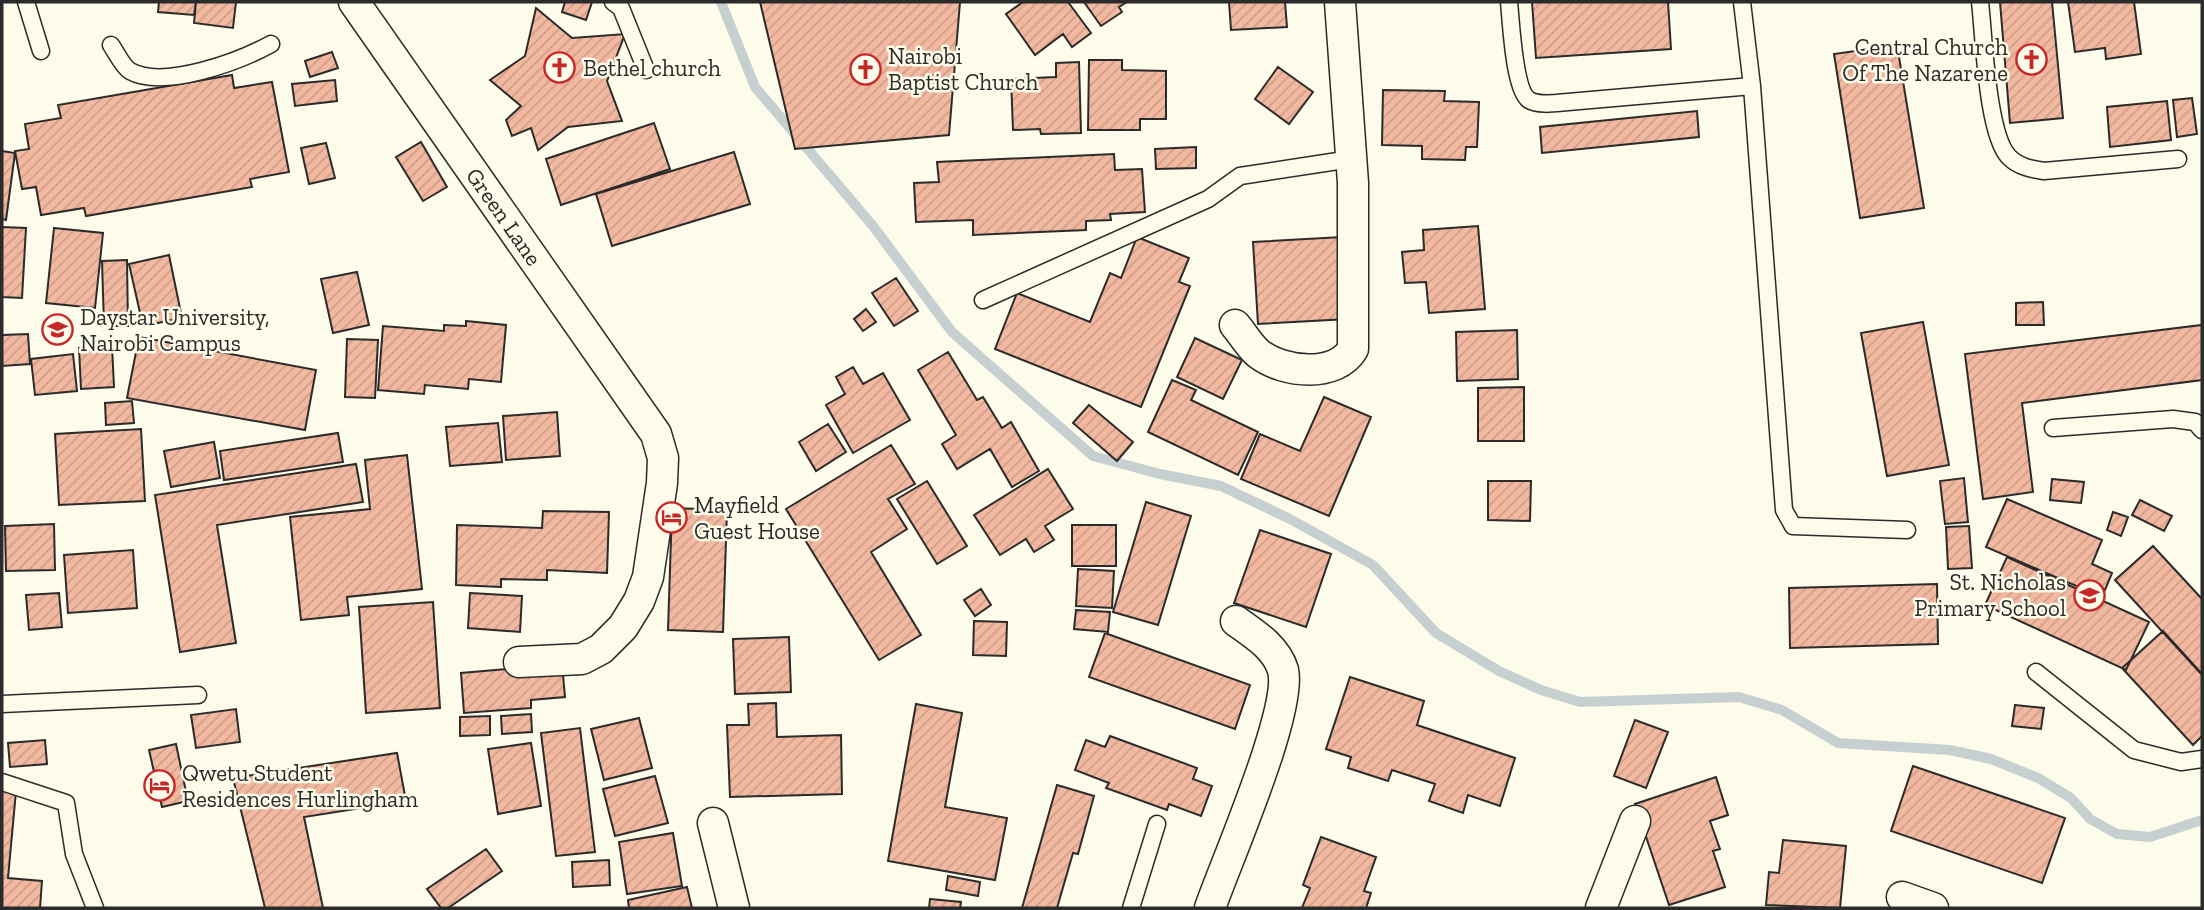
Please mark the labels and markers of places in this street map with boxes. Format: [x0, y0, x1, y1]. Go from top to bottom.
place label: Central Church Of The Nazarene [1842, 33, 2008, 87]
place label: Nairobi Baptist Church [888, 42, 1038, 96]
church icon: Central Church Of The Nazarene [2014, 43, 2048, 77]
church icon: Bethel church [543, 51, 577, 85]
church icon: Nairobi Baptist Church [848, 52, 882, 86]
place label: Bethel church [583, 54, 721, 82]
place label: Daystar University, Nairobi Campus [80, 303, 270, 357]
school or university icon: Daystar University, Nairobi Campus [40, 313, 74, 347]
place label: Mayfield Guest House [694, 491, 820, 545]
hotel icon: Mayfield Guest House [654, 501, 688, 535]
place label: St. Nicholas Primary School [1914, 568, 2066, 622]
school or university icon: St. Nicholas Primary School [2072, 578, 2106, 612]
place label: Qwetu Student Residences Hurlingham [182, 759, 418, 813]
hotel icon: Qwetu Student Residences Hurlingham [142, 769, 176, 803]

